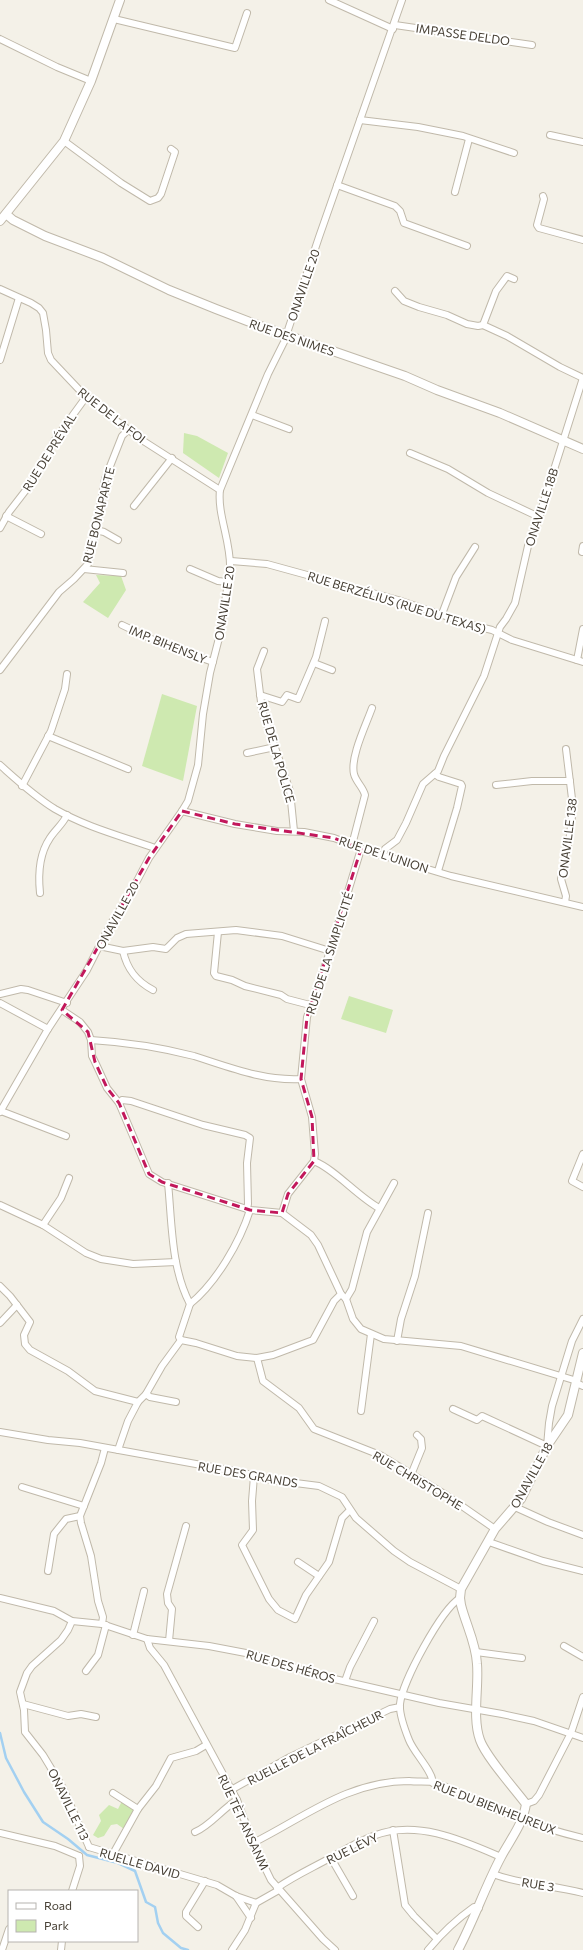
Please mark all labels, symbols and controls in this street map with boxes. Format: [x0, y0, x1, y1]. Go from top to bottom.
street label: IMPASSE DELDO [415, 20, 511, 48]
street label: ONAVILLE 20 [284, 247, 322, 323]
street label: RUE DES NIMES [247, 316, 337, 358]
street label: RUE DE LA FOI [75, 384, 149, 446]
street label: RUE DE PRÉVAL [19, 410, 79, 494]
street label: RUE BONAPARTE [79, 465, 117, 565]
street label: ONAVILLE 18B [522, 466, 560, 548]
street label: ONAVILLE 20 [211, 564, 237, 641]
street label: RUE BERZÉLIUS (RUE DU TEXAS) [306, 568, 488, 636]
street label: IMP. BIHENSLY [127, 622, 209, 666]
street label: RUE DE LA POLICE [256, 700, 298, 804]
street label: ONAVILLE 138 [555, 797, 579, 879]
street label: RUE DE L'UNION [337, 833, 431, 875]
street label: ONAVILLE 20 [93, 878, 141, 951]
street label: RUE DE LA SIMPLICITÉ [303, 890, 355, 1016]
street label: ONAVILLE 18 [507, 1439, 555, 1511]
street label: RUE CHRISTOPHE [371, 1448, 465, 1512]
street label: RUE DES GRANDS [197, 1458, 299, 1490]
street label: RUE DES HÉROS [245, 1647, 337, 1685]
street label: RUELLE DE LA FRAÎCHEUR [245, 1707, 385, 1787]
street label: ONAVILLE 113 [46, 1766, 92, 1842]
street label: RUE TÈT ANSANM [216, 1772, 272, 1872]
street label: RUE DU BIENHEUREUX [432, 1777, 558, 1837]
street label: RUE LÉVY [324, 1829, 380, 1867]
street label: RUELLE DAVID [98, 1845, 182, 1881]
street label: RUE 3 [521, 1875, 555, 1894]
legend [8, 1890, 138, 1942]
text: Road [44, 1898, 72, 1912]
text: Park [44, 1918, 70, 1932]

